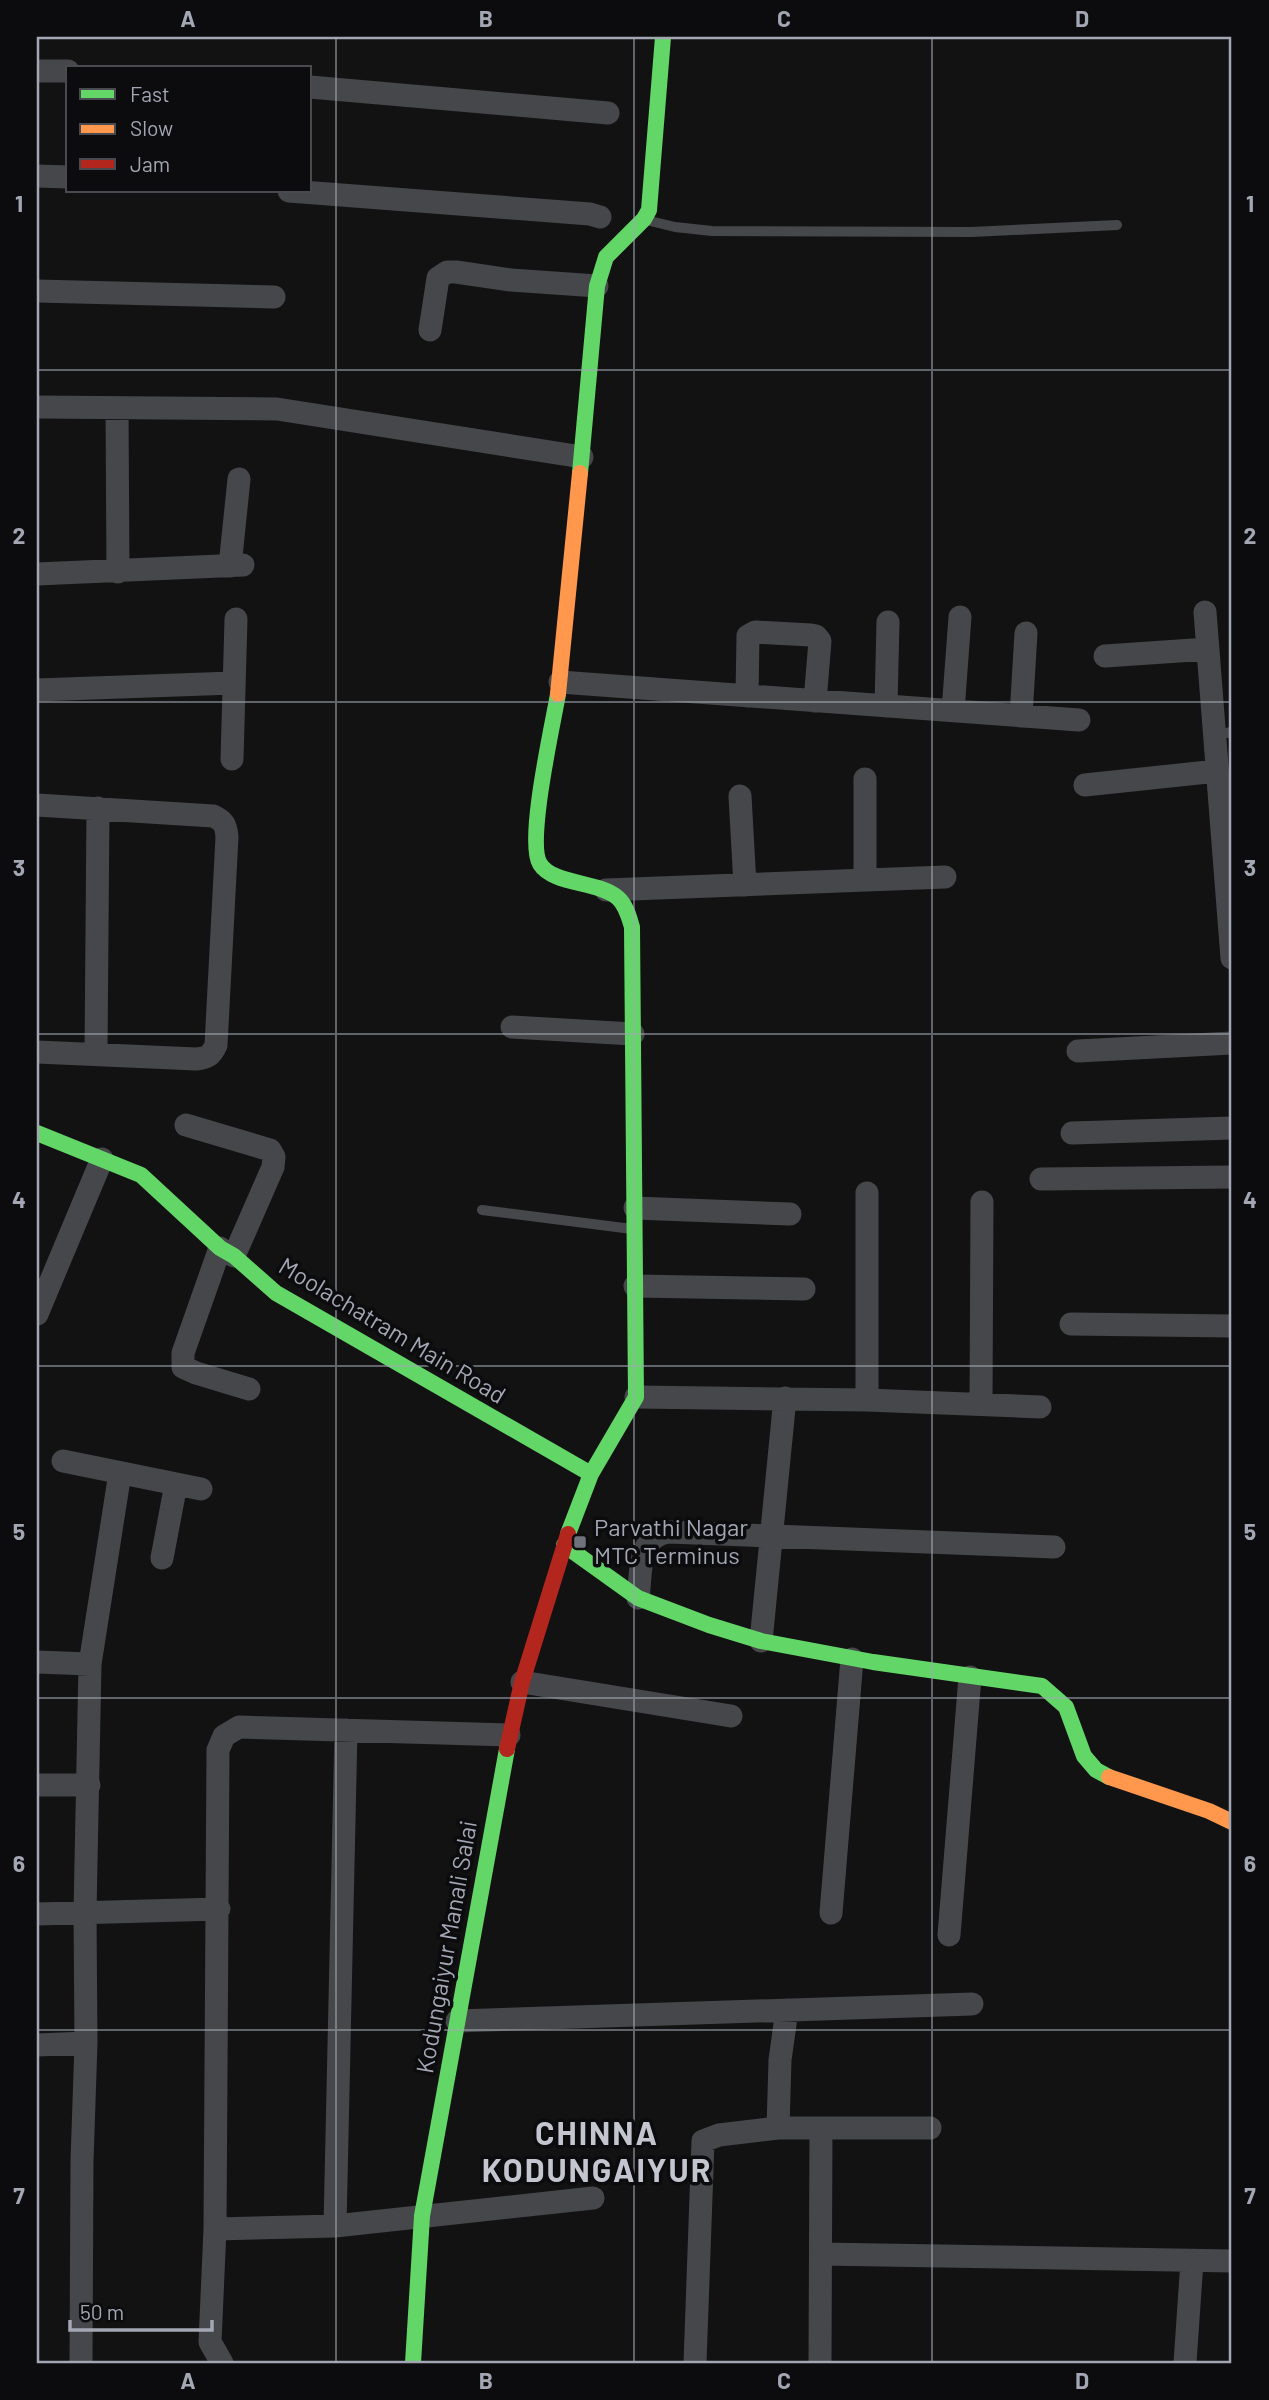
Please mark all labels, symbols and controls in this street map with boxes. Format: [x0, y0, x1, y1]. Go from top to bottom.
text: A [180, 4, 196, 32]
text: B [479, 4, 493, 32]
text: C [777, 4, 791, 32]
text: D [1075, 4, 1089, 32]
legend [66, 66, 312, 192]
text: Fast [130, 81, 170, 106]
text: Slow [130, 115, 173, 140]
text: Jam [130, 151, 170, 176]
text: 1 [15, 189, 23, 217]
text: 1 [1246, 189, 1254, 217]
text: 2 [13, 521, 25, 549]
text: 2 [1244, 521, 1256, 549]
text: 3 [13, 853, 25, 881]
text: 3 [1244, 853, 1256, 881]
text: 4 [12, 1185, 26, 1213]
text: 4 [1243, 1185, 1257, 1213]
street label: Moolachatram Main Road [274, 1250, 511, 1409]
place label: Parvathi Nagar MTC Terminus [594, 1512, 748, 1569]
text: 5 [13, 1517, 25, 1545]
text: 5 [1244, 1517, 1256, 1545]
marker: Parvathi Nagar MTC Terminus [572, 1534, 588, 1550]
street label: Kodungaiyur Manali Salai [409, 1818, 482, 2075]
text: 6 [13, 1849, 25, 1877]
text: 6 [1244, 1849, 1256, 1877]
district label: CHINNA KODUNGAIYUR [482, 2113, 712, 2188]
text: 7 [13, 2181, 25, 2209]
text: 7 [1244, 2181, 1256, 2209]
scale bar [70, 2288, 212, 2332]
text: 50 m [80, 2299, 124, 2324]
text: A [180, 2366, 196, 2394]
text: B [479, 2366, 493, 2394]
text: C [777, 2366, 791, 2394]
text: D [1075, 2366, 1089, 2394]

